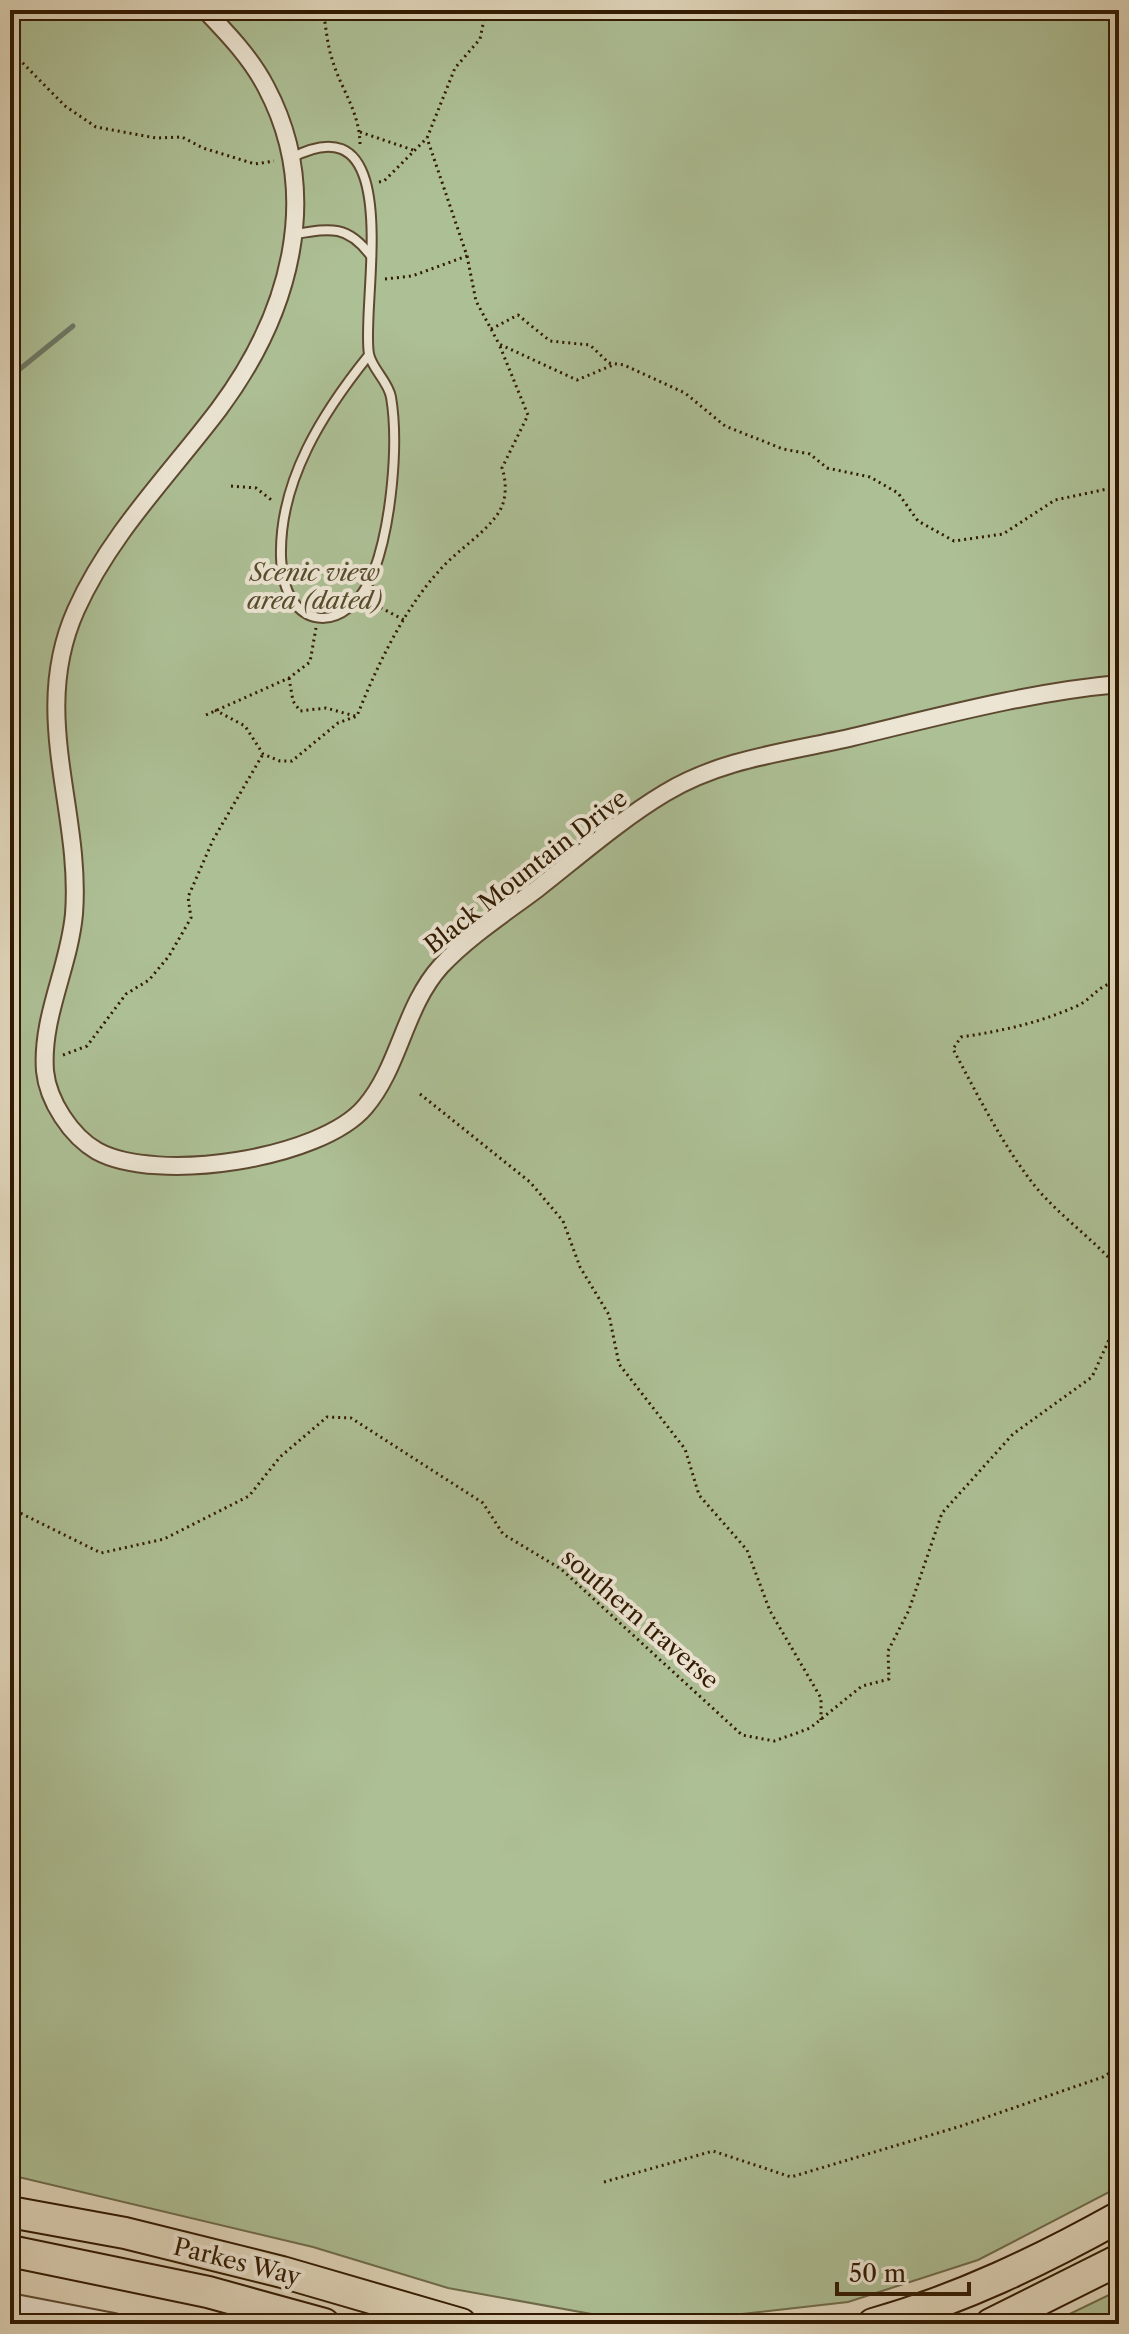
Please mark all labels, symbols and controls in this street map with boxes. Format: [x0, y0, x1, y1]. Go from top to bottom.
park label: Scenic view area (dated) [247, 558, 383, 615]
street label: Black Mountain Drive [419, 783, 633, 960]
street label: southern traverse [556, 1543, 725, 1695]
street label: Parkes Way [170, 2232, 304, 2291]
scale bar [837, 2246, 969, 2296]
text: 50 m [849, 2259, 906, 2288]

